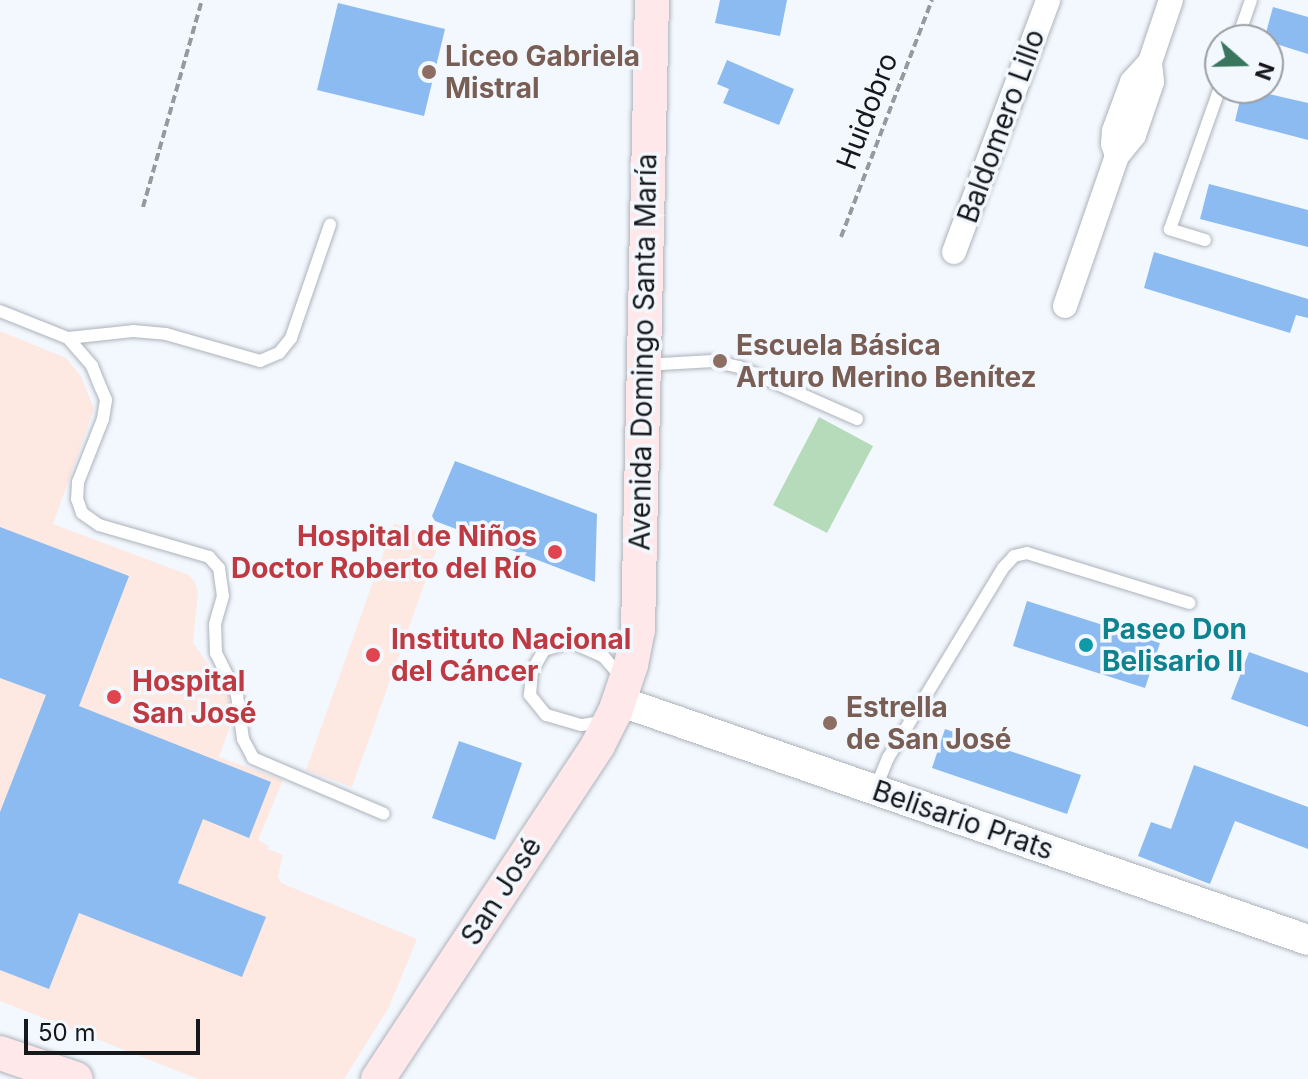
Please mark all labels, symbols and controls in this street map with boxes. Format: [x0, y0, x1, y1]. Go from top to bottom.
north arrow [1204, 24, 1284, 104]
street label: Baldomero Lillo [950, 25, 1052, 227]
place label: Liceo Gabriela Mistral [445, 39, 640, 105]
street label: Huidobro [829, 48, 905, 174]
text: N [1250, 59, 1280, 84]
marker: Liceo Gabriela Mistral [420, 63, 438, 81]
street label: Avenida Domingo Santa María [623, 153, 663, 551]
place label: Escuela Básica Arturo Merino Benítez [736, 328, 1037, 394]
marker: Escuela Básica Arturo Merino Benítez [711, 352, 729, 370]
place label: Hospital de Niños Doctor Roberto del Río [231, 519, 537, 585]
marker: Hospital de Niños Doctor Roberto del Río [544, 541, 566, 563]
place label: Paseo Don Belisario II [1102, 612, 1247, 678]
place label: Instituto Nacional del Cáncer [391, 622, 631, 688]
marker: Paseo Don Belisario II [1077, 636, 1095, 654]
marker: Instituto Nacional del Cáncer [362, 644, 384, 666]
place label: Hospital San José [132, 664, 257, 730]
marker: Hospital San José [103, 686, 125, 708]
place label: Estrella de San José [846, 690, 1012, 756]
marker: Estrella de San José [821, 714, 839, 732]
street label: Belisario Prats [868, 773, 1058, 867]
street label: San José [454, 831, 548, 951]
scale bar [28, 1003, 204, 1053]
text: 50 m [38, 1018, 96, 1047]

